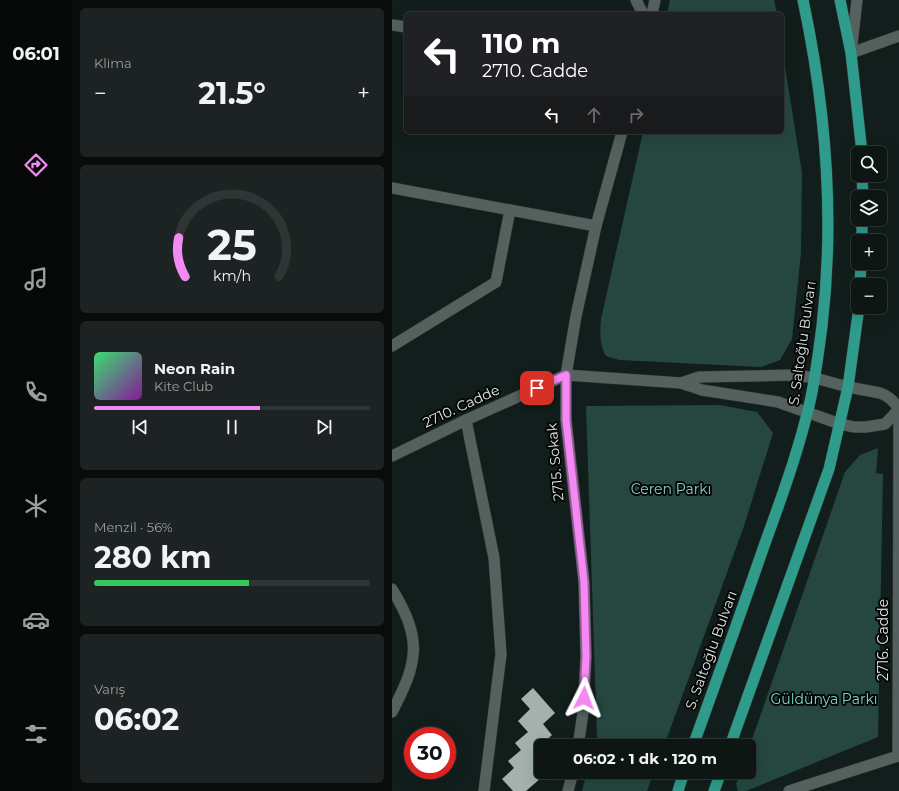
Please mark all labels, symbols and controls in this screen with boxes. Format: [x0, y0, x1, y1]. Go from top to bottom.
text: 110 m [482, 26, 560, 60]
icon: left [416, 28, 468, 80]
text: 06:01 [12, 43, 60, 65]
text: Klima [94, 55, 132, 71]
text: 2710. Cadde [482, 60, 588, 82]
text: 21.5° [198, 75, 266, 112]
text: − [94, 80, 107, 107]
text: + [357, 80, 370, 107]
icon: left [541, 104, 563, 126]
icon: ahead [583, 104, 605, 126]
icon: right [625, 104, 647, 126]
map controls [851, 146, 887, 314]
button: search [851, 146, 887, 182]
icon: directions [22, 151, 50, 179]
button: layers [851, 190, 887, 226]
text: 25 [207, 220, 257, 270]
button: + [851, 234, 887, 270]
icon: music [22, 265, 50, 293]
text: km/h [213, 266, 251, 284]
button: − [851, 278, 887, 314]
street label: S. Saltoğlu Bulvarı [784, 280, 820, 406]
text: Neon Rain [154, 359, 235, 378]
pin [520, 371, 554, 405]
icon: arrive [526, 377, 548, 399]
icon: phone [22, 378, 50, 406]
text: Kite Club [154, 378, 213, 394]
street label: 2710. Cadde [420, 380, 502, 432]
icon: previous [129, 416, 151, 438]
icon: pause [221, 416, 243, 438]
icon: next [313, 416, 335, 438]
street label: 2715. Sokak [543, 422, 567, 502]
park label: Ceren Parkı [631, 480, 711, 498]
icon: climate [22, 492, 50, 520]
text: Menzil · 56% [94, 519, 173, 535]
text: 280 km [94, 539, 211, 576]
street label: S. Saltoğlu Bulvarı [681, 588, 741, 712]
street label: 2716. Cadde [874, 599, 892, 681]
icon: car [22, 606, 50, 634]
position arrow [563, 677, 605, 719]
text: Varış [94, 681, 125, 697]
park label: Güldünya Parkı [771, 690, 877, 708]
text: 06:02 [94, 701, 179, 738]
icon: filters [22, 720, 50, 748]
speed limit sign: 30 [404, 727, 456, 779]
text: 06:02 · 1 dk · 120 m [573, 749, 717, 768]

